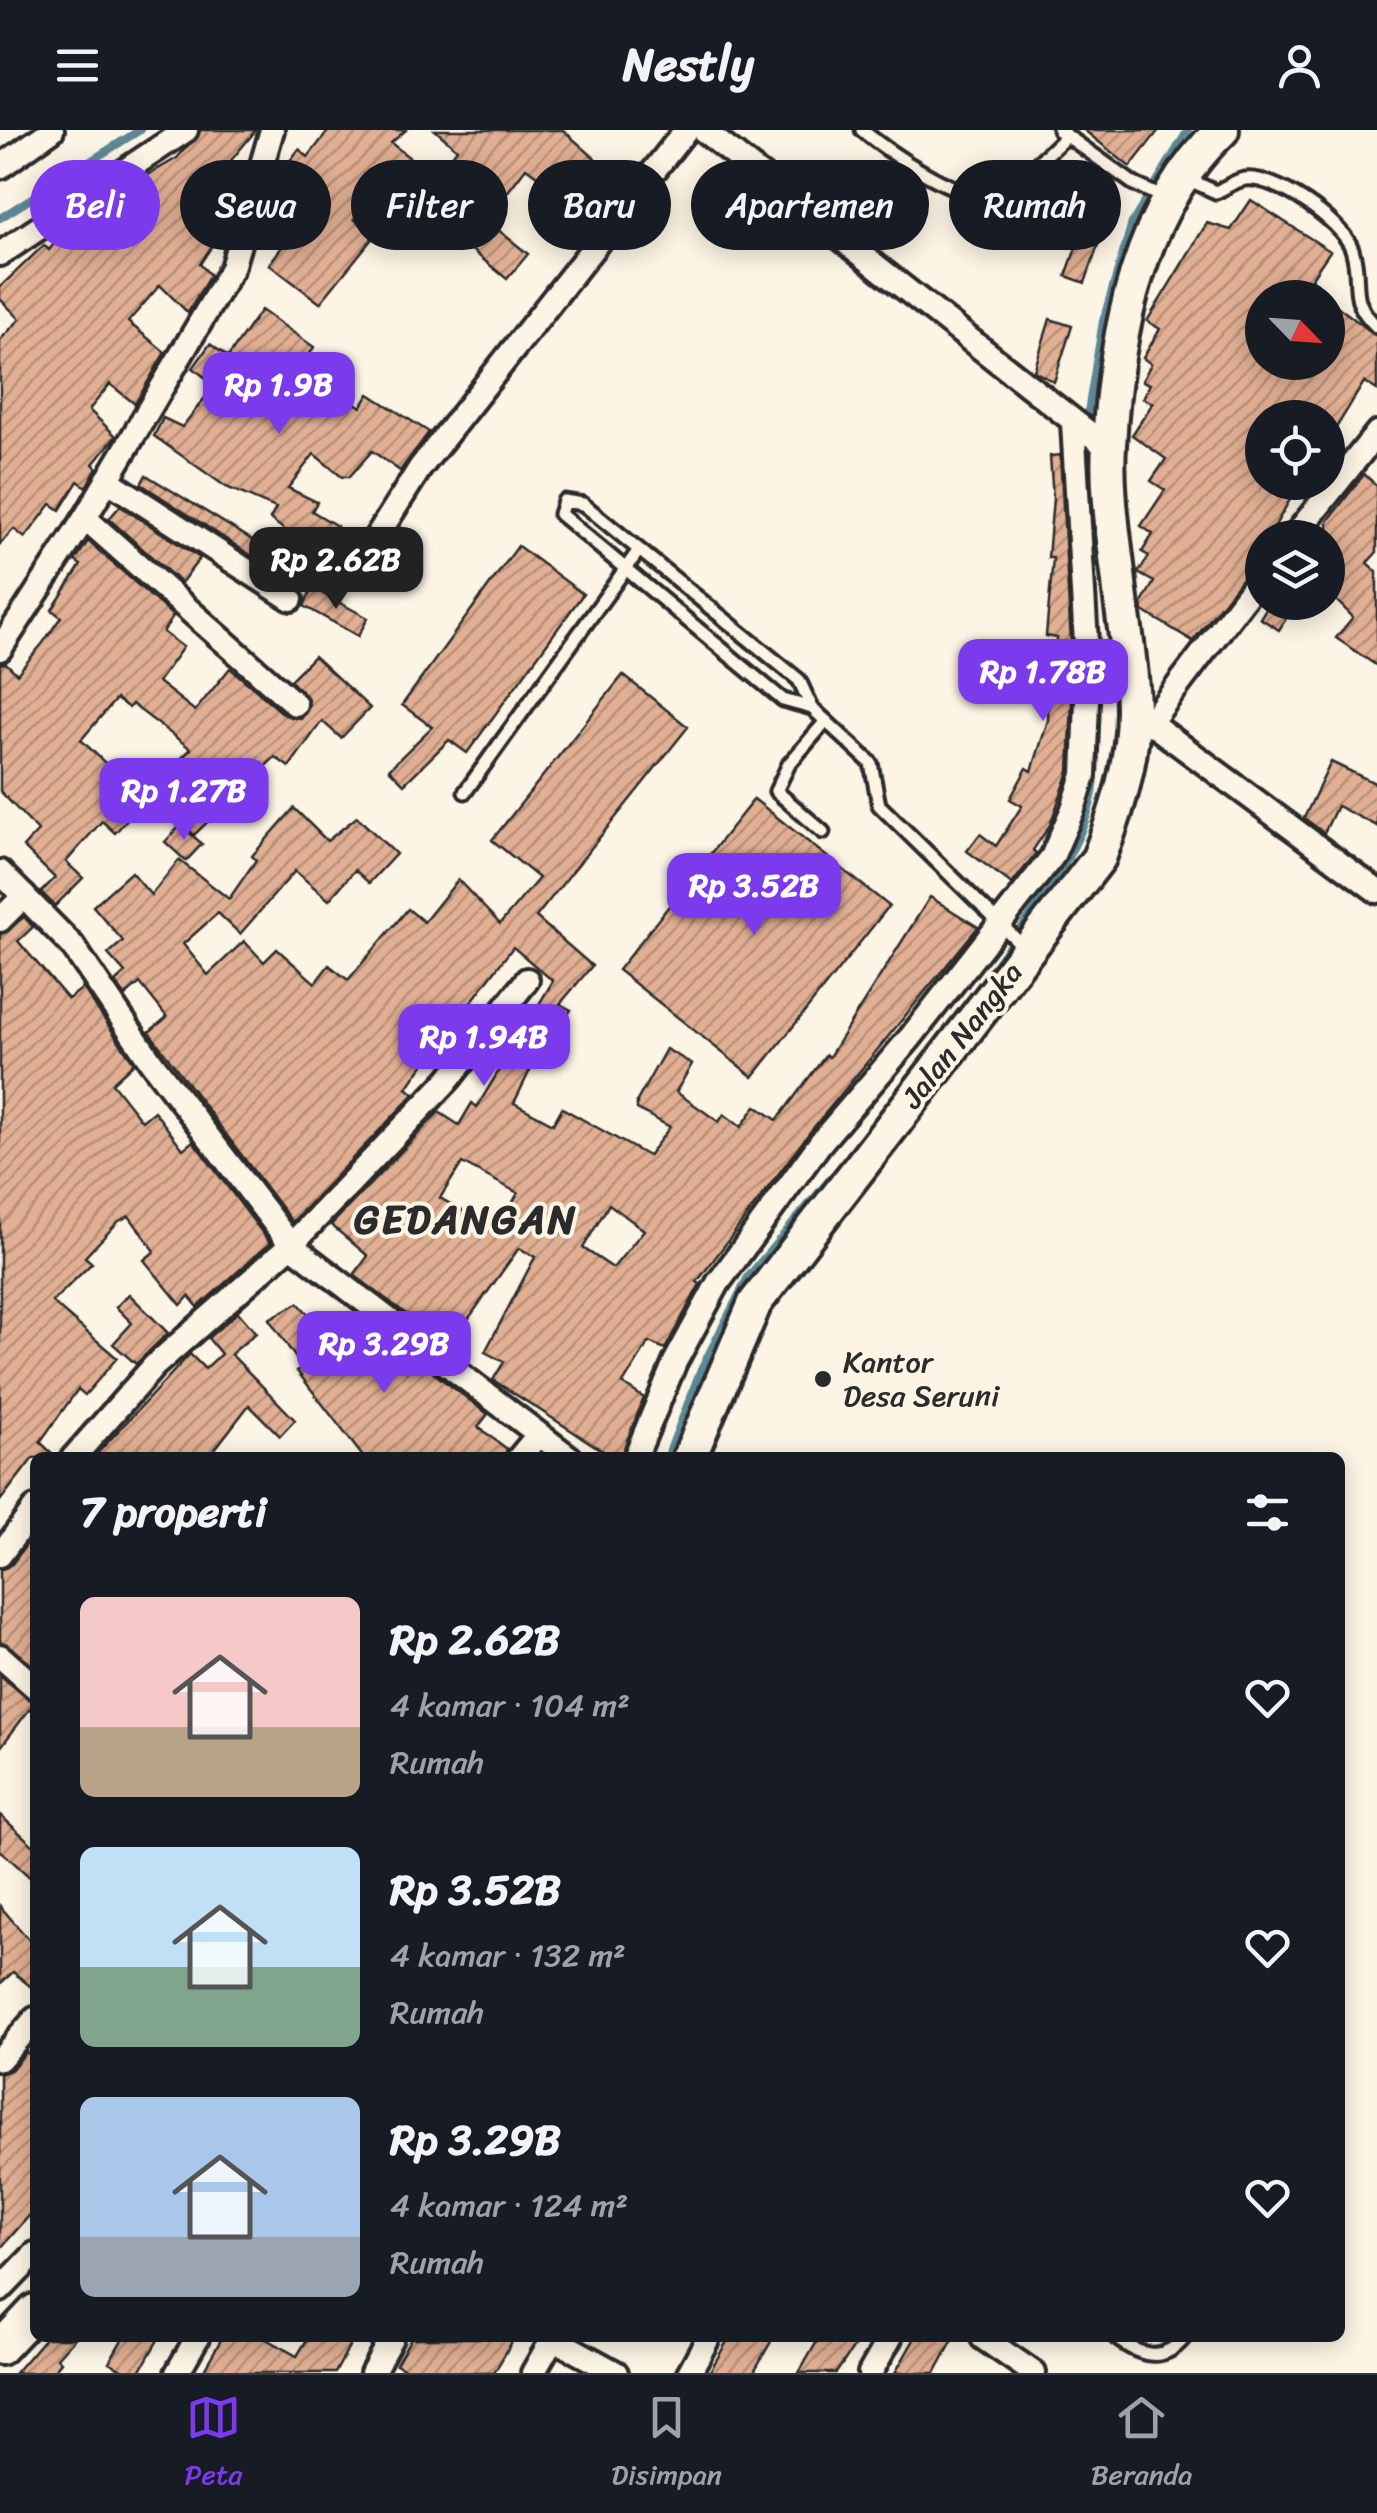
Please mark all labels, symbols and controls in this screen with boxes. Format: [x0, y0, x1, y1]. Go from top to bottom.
text: Nestly [623, 25, 754, 105]
icon: menu [50, 38, 105, 93]
icon: person [1272, 38, 1327, 93]
chip: Beli [30, 160, 160, 250]
chip: Sewa [180, 160, 331, 250]
chip: Filter [351, 160, 508, 250]
chip: Baru [528, 160, 671, 250]
chip: Apartemen [691, 160, 929, 250]
chip: Rumah [949, 160, 1121, 250]
north arrow [1245, 280, 1345, 380]
map controls [1245, 280, 1345, 620]
pin: Rp 1.9B [187, 352, 371, 437]
text: Rp 1.9B [225, 356, 333, 413]
button: locate [1245, 400, 1345, 500]
button: layers [1245, 520, 1345, 620]
pin: Rp 2.62B [233, 527, 439, 612]
text: Rp 2.62B [271, 531, 401, 588]
pin: Rp 1.78B [940, 639, 1146, 724]
text: Rp 1.78B [980, 643, 1106, 700]
pin: Rp 1.27B [81, 758, 287, 843]
text: Rp 1.27B [122, 762, 246, 819]
pin: Rp 3.52B [651, 853, 857, 938]
text: Rp 3.52B [689, 857, 819, 914]
street label: Jalan Nangka [886, 949, 1037, 1121]
pin: Rp 1.94B [381, 1004, 587, 1089]
text: Rp 1.94B [420, 1008, 548, 1065]
district label: GEDANGAN [354, 1184, 578, 1255]
pin: Rp 3.29B [281, 1311, 487, 1396]
text: Rp 3.29B [319, 1315, 449, 1372]
place label: Kantor Desa Seruni [843, 1335, 1001, 1423]
marker: Kantor Desa Seruni [812, 1368, 834, 1390]
text: 7 properti [80, 1475, 267, 1549]
icon: filters [1240, 1485, 1295, 1540]
text: Rp 2.62B [390, 1603, 560, 1677]
icon: home [160, 1637, 280, 1757]
icon: heart [1240, 1670, 1295, 1725]
text: 4 kamar · 104 m² [390, 1677, 630, 1734]
text: Rumah [390, 1734, 484, 1791]
text: Rp 3.52B [390, 1853, 561, 1927]
icon: home [160, 1887, 280, 2007]
icon: heart [1240, 1920, 1295, 1975]
text: 4 kamar · 132 m² [390, 1927, 626, 1984]
text: Rumah [390, 1984, 484, 2041]
text: Rp 3.29B [390, 2103, 561, 2177]
icon: home [160, 2137, 280, 2257]
icon: heart [1240, 2170, 1295, 2225]
text: 4 kamar · 124 m² [390, 2177, 628, 2234]
text: Rumah [390, 2234, 484, 2291]
tab: Peta [185, 2390, 242, 2499]
tab: Disimpan [611, 2390, 722, 2499]
tab: Beranda [1091, 2390, 1192, 2499]

